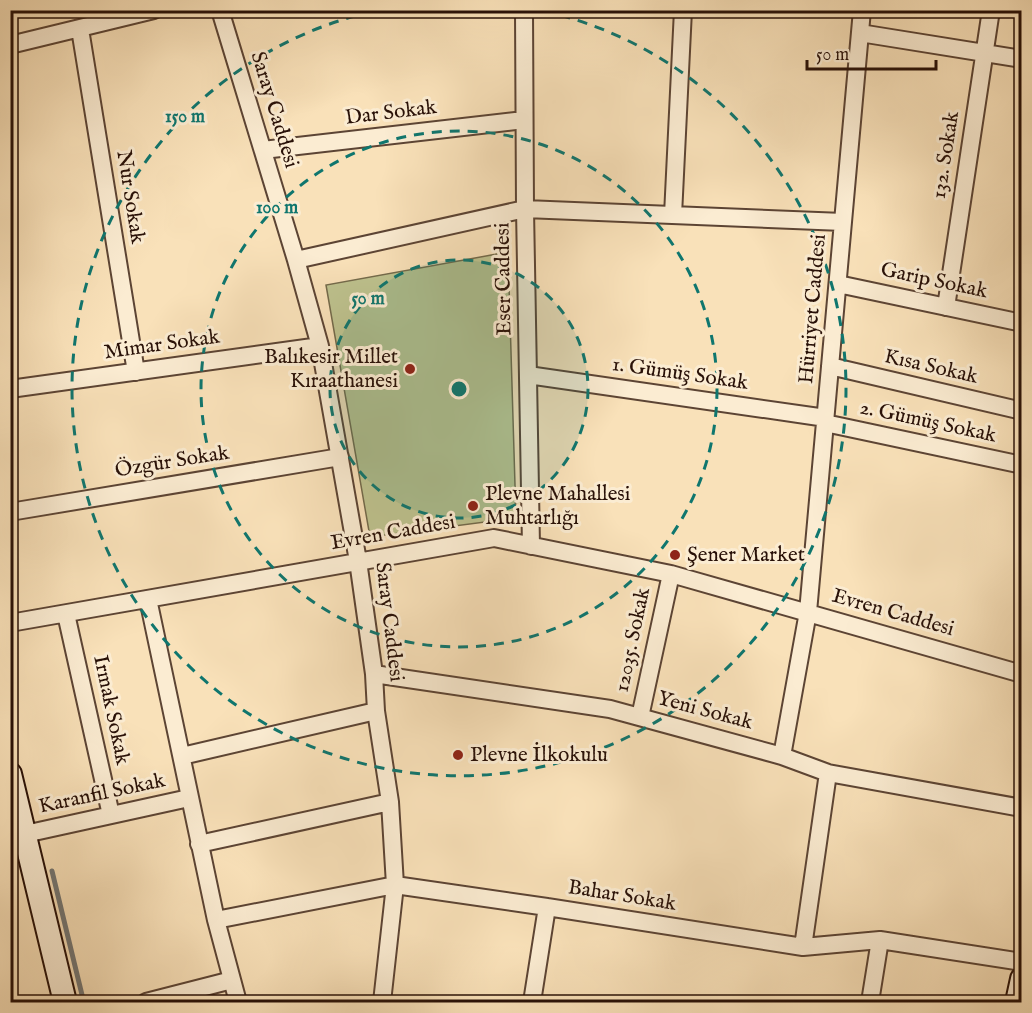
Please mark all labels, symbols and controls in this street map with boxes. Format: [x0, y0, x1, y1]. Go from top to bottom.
scale bar [807, 33, 936, 71]
text: 50 m [816, 44, 849, 67]
street label: Saray Caddesi [243, 48, 305, 172]
street label: Dar Sokak [344, 94, 439, 132]
text: 150 m [165, 106, 205, 129]
street label: 132. Sokak [926, 109, 966, 201]
street label: Nur Sokak [109, 148, 151, 246]
text: 100 m [256, 197, 298, 220]
street label: Eser Caddesi [490, 222, 518, 336]
street label: Hürriyet Caddesi [793, 233, 833, 385]
street label: Garip Sokak [878, 257, 991, 306]
text: 50 m [351, 288, 385, 311]
street label: Mimar Sokak [102, 323, 222, 366]
street label: Kısa Sokak [881, 343, 981, 391]
place label: Balıkesir Millet Kıraathanesi [264, 344, 398, 395]
street label: 1. Gümüş Sokak [610, 351, 750, 397]
marker: Balıkesir Millet Kıraathanesi [403, 362, 417, 376]
centre of rings [449, 379, 469, 399]
street label: 2. Gümüş Sokak [857, 394, 1000, 450]
street label: Özgür Sokak [113, 440, 232, 484]
place label: Plevne Mahallesi Muhtarlığı [485, 481, 630, 532]
marker: Plevne Mahallesi Muhtarlığı [466, 499, 480, 513]
street label: Evren Caddesi [329, 509, 457, 557]
place label: Şener Market [687, 542, 805, 569]
marker: Şener Market [668, 548, 682, 562]
street label: Saray Caddesi [368, 561, 410, 683]
street label: Evren Caddesi [829, 583, 957, 643]
street label: 12035. Sokak [609, 585, 657, 695]
street label: Irmak Sokak [86, 653, 136, 768]
street label: Yeni Sokak [654, 685, 756, 737]
place label: Plevne İlkokulu [470, 742, 608, 769]
marker: Plevne İlkokulu [451, 748, 465, 762]
street label: Karanfil Sokak [36, 767, 168, 821]
street label: Bahar Sokak [566, 874, 679, 918]

